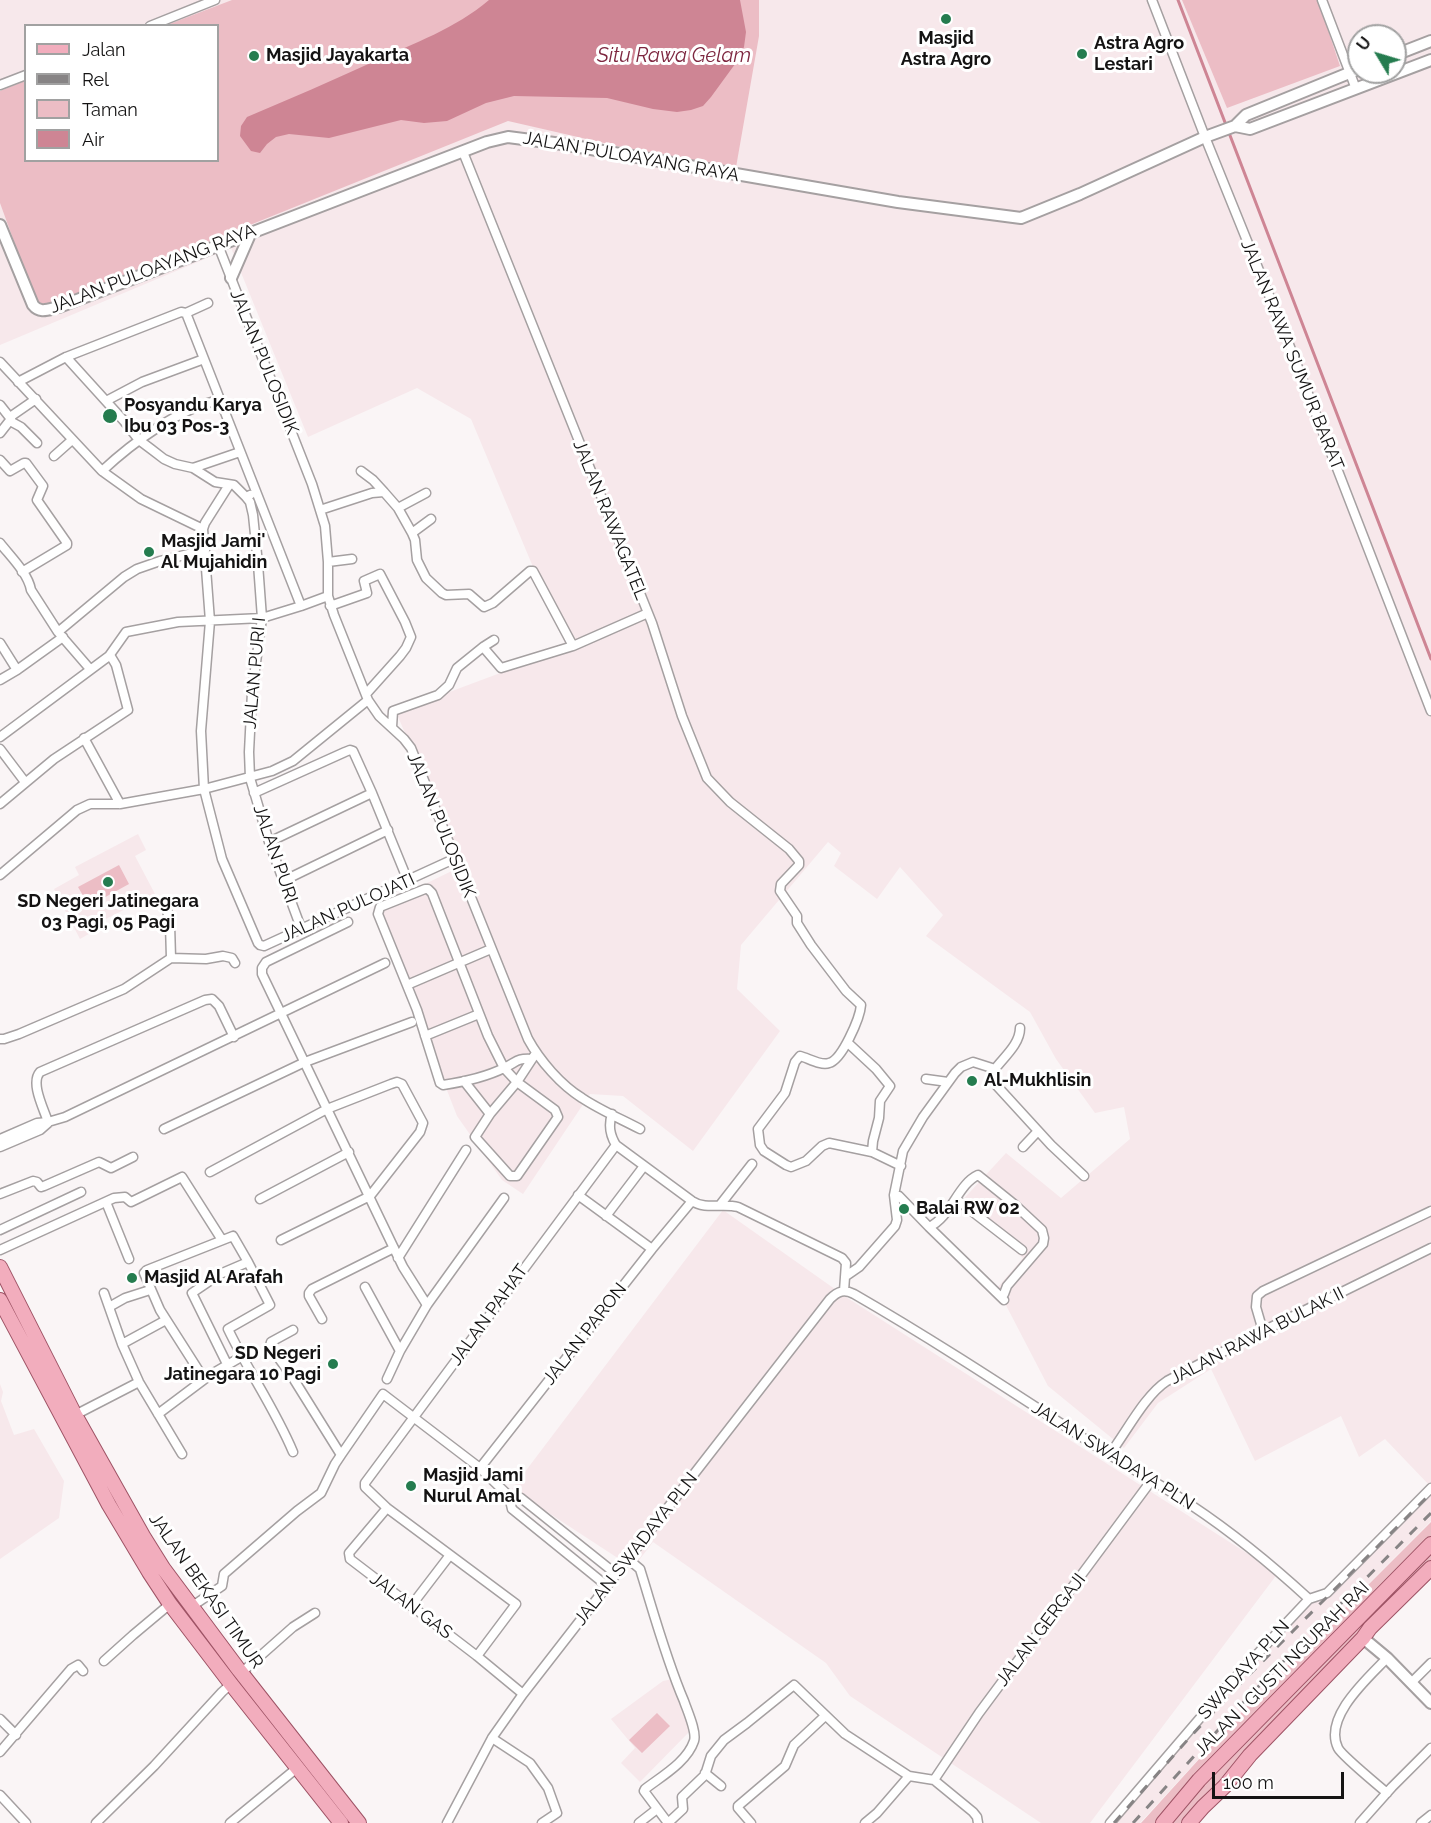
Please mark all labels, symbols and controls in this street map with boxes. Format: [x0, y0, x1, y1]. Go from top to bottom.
marker: Masjid Astra Agro [939, 12, 953, 26]
legend [24, 24, 219, 162]
north arrow [1347, 24, 1407, 84]
place label: Masjid Astra Agro [901, 28, 991, 70]
place label: Astra Agro Lestari [1094, 33, 1184, 76]
text: U [1353, 33, 1375, 54]
text: Jalan [82, 39, 126, 60]
water label: Situ Rawa Gelam [597, 44, 751, 68]
place label: Masjid Jayakarta [266, 45, 409, 67]
marker: Astra Agro Lestari [1075, 47, 1089, 61]
marker: Masjid Jayakarta [247, 49, 261, 63]
text: Rel [82, 69, 109, 90]
text: Taman [82, 99, 138, 120]
street label: JALAN PULOAYANG RAYA [521, 127, 741, 187]
text: Air [82, 129, 104, 150]
street label: JALAN PULOAYANG RAYA [47, 220, 259, 318]
street label: JALAN RAWA SUMUR BARAT [1236, 237, 1348, 473]
street label: JALAN PULOSIDIK [225, 286, 303, 438]
place label: Posyandu Karya Ibu 03 Pos-3 [124, 395, 262, 438]
marker: Posyandu Karya Ibu 03 Pos-3 [101, 407, 119, 425]
street label: JALAN RAWAGATEL [568, 437, 652, 603]
place label: Masjid Jami' Al Mujahidin [161, 531, 267, 574]
marker: Masjid Jami' Al Mujahidin [142, 545, 156, 559]
street label: JALAN PURI I [239, 616, 271, 730]
street label: JALAN PULOSIDIK [402, 749, 480, 901]
street label: JALAN PURI [248, 802, 302, 906]
street label: JALAN PULOJATI [278, 869, 418, 947]
marker: SD Negeri Jatinegara 03 Pagi, 05 Pagi [101, 875, 115, 889]
place label: SD Negeri Jatinegara 03 Pagi, 05 Pagi [17, 891, 199, 934]
place label: Al-Mukhlisin [984, 1070, 1091, 1092]
marker: Al-Mukhlisin [965, 1074, 979, 1088]
place label: Balai RW 02 [916, 1198, 1020, 1220]
marker: Balai RW 02 [897, 1202, 911, 1216]
street label: JALAN PAHAT [445, 1260, 533, 1370]
place label: Masjid Al Arafah [144, 1267, 283, 1289]
marker: Masjid Al Arafah [125, 1271, 139, 1285]
street label: JALAN PARON [539, 1279, 631, 1389]
street label: JALAN RAWA BULAK II [1166, 1283, 1348, 1389]
place label: SD Negeri Jatinegara 10 Pagi [164, 1343, 321, 1386]
marker: SD Negeri Jatinegara 10 Pagi [326, 1357, 340, 1371]
street label: JALAN SWADAYA PLN [1028, 1397, 1198, 1515]
place label: Masjid Jami Nurul Amal [423, 1465, 523, 1508]
street label: JALAN SWADAYA PLN [570, 1468, 702, 1630]
marker: Masjid Jami Nurul Amal [404, 1479, 418, 1493]
street label: JALAN BEKASI TIMUR [144, 1509, 268, 1673]
street label: JALAN GAS [366, 1568, 456, 1644]
street label: JALAN GERGAJI [992, 1569, 1090, 1691]
street label: JALAN I GUSTI NGURAH RAI [1190, 1577, 1374, 1761]
street label: SWADAYA PLN [1194, 1616, 1294, 1724]
scale bar [1215, 1760, 1347, 1798]
text: 100 m [1223, 1772, 1274, 1793]

